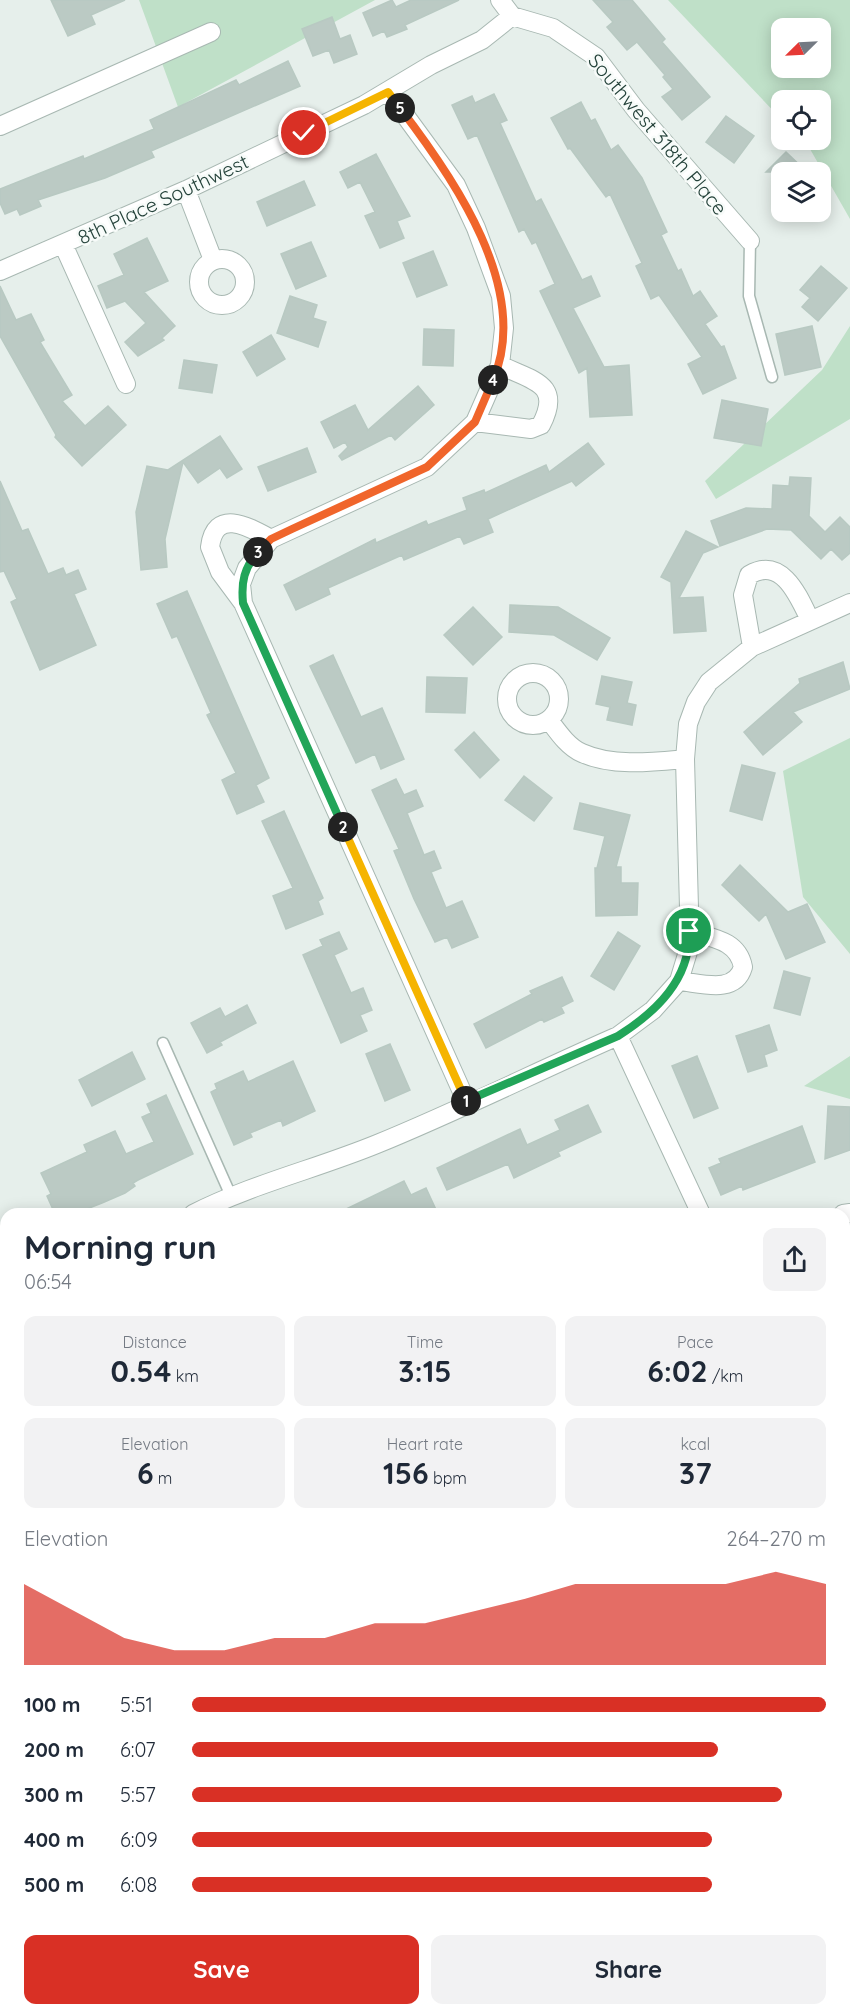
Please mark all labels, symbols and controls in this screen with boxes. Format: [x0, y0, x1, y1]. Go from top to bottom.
north arrow [771, 18, 831, 78]
map controls [771, 18, 831, 222]
street label: Southwest 318th Place [583, 48, 733, 220]
button: locate [771, 90, 831, 150]
pin: 5 [385, 93, 415, 123]
text: 5 [395, 98, 405, 118]
pin [278, 107, 329, 158]
icon: check [287, 116, 320, 149]
street label: 8th Place Southwest [74, 148, 253, 250]
button: layers [771, 162, 831, 222]
pin: 4 [478, 365, 508, 395]
text: 4 [488, 370, 498, 390]
pin: 3 [243, 537, 273, 567]
text: 3 [254, 542, 262, 562]
pin: 2 [328, 812, 358, 842]
text: 2 [338, 817, 348, 837]
pin [663, 905, 714, 956]
icon: arrive [672, 914, 705, 947]
pin: 1 [451, 1086, 481, 1116]
text: 1 [463, 1091, 469, 1111]
text: Morning run [24, 1226, 217, 1267]
button: share [763, 1228, 826, 1291]
text: 06:54 [24, 1269, 72, 1294]
text: Distance [123, 1332, 187, 1352]
text: Time [407, 1332, 443, 1352]
text: Pace [677, 1332, 714, 1352]
text: 0.54 [110, 1352, 171, 1390]
text: 3:15 [398, 1352, 452, 1390]
text: 6:02 [647, 1352, 708, 1390]
text: km [171, 1366, 199, 1386]
text: /km [708, 1366, 743, 1386]
text: Elevation [121, 1434, 188, 1454]
text: Heart rate [387, 1434, 463, 1454]
text: kcal [680, 1434, 710, 1454]
text: 6 [137, 1454, 153, 1492]
text: 156 [383, 1454, 429, 1492]
text: 37 [679, 1454, 712, 1492]
text: m [153, 1468, 172, 1488]
text: bpm [429, 1468, 467, 1488]
text: Elevation [24, 1526, 108, 1551]
text: 264–270 m [727, 1526, 826, 1551]
text: 100 m [24, 1692, 80, 1717]
text: 5:51 [120, 1692, 153, 1717]
text: 200 m [24, 1737, 84, 1762]
text: 6:07 [120, 1737, 156, 1762]
text: 300 m [24, 1782, 83, 1807]
text: 5:57 [120, 1782, 156, 1807]
text: 400 m [24, 1827, 84, 1852]
text: 6:09 [120, 1827, 158, 1852]
text: 500 m [24, 1872, 84, 1897]
text: 6:08 [120, 1872, 157, 1897]
button: Save [24, 1935, 419, 2004]
button: Share [431, 1935, 826, 2004]

